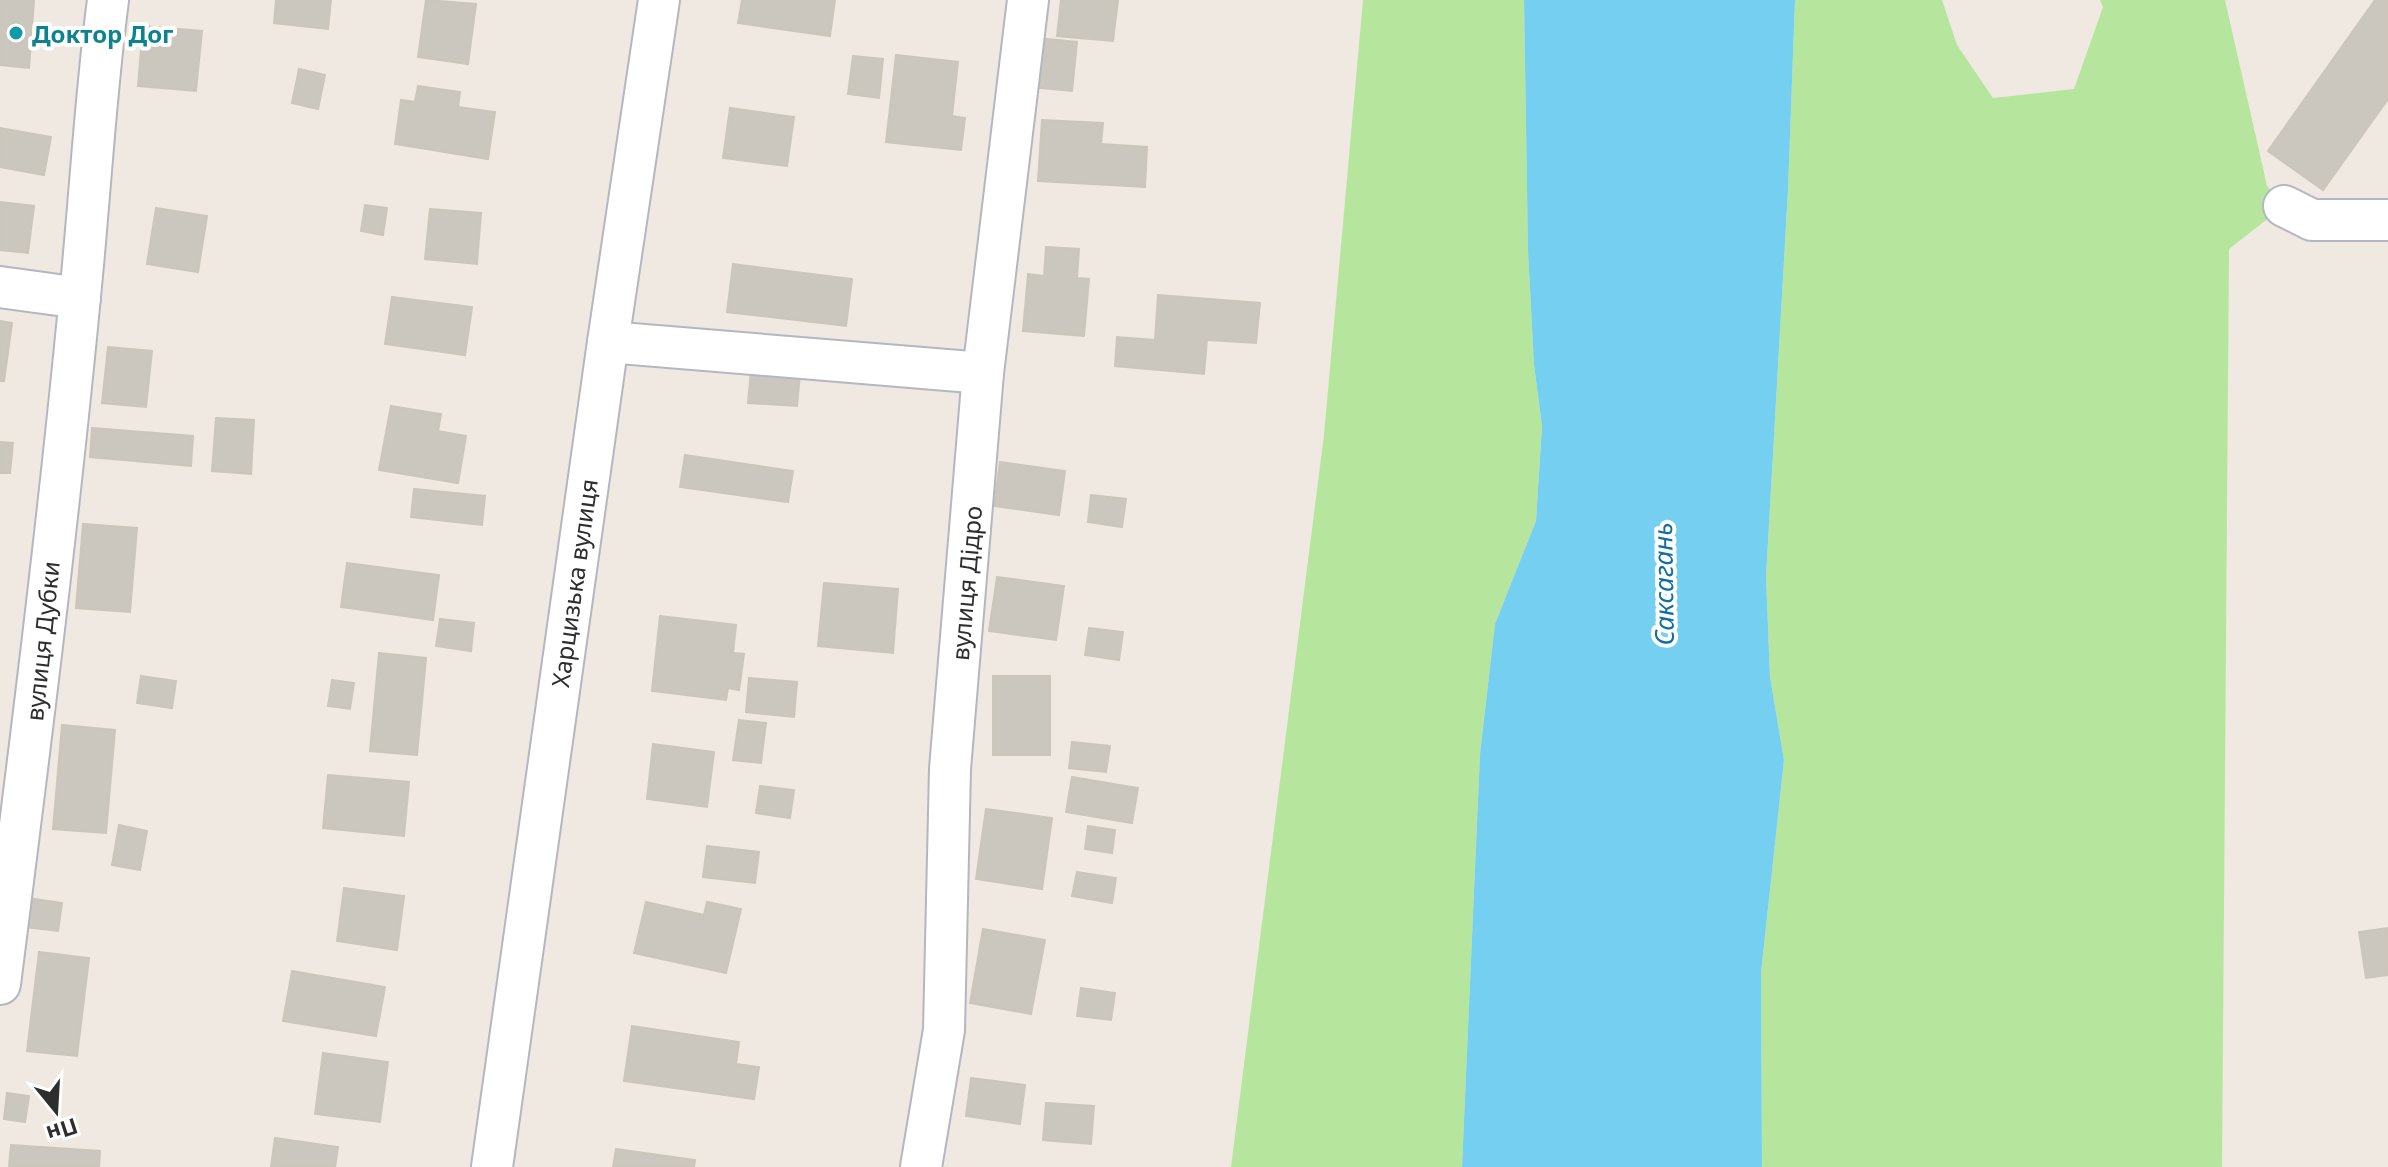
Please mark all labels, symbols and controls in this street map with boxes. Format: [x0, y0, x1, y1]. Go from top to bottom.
place label: Доктор Дог [32, 17, 174, 50]
marker: Доктор Дог [7, 24, 25, 42]
street label: Харцизька вулиця [543, 477, 605, 689]
street label: вулиця Дідро [943, 504, 989, 662]
water label: Саксагань [1644, 522, 1682, 646]
street label: вулиця Дубки [17, 559, 67, 723]
north arrow [16, 1071, 96, 1151]
text: Пн [43, 1112, 82, 1150]

